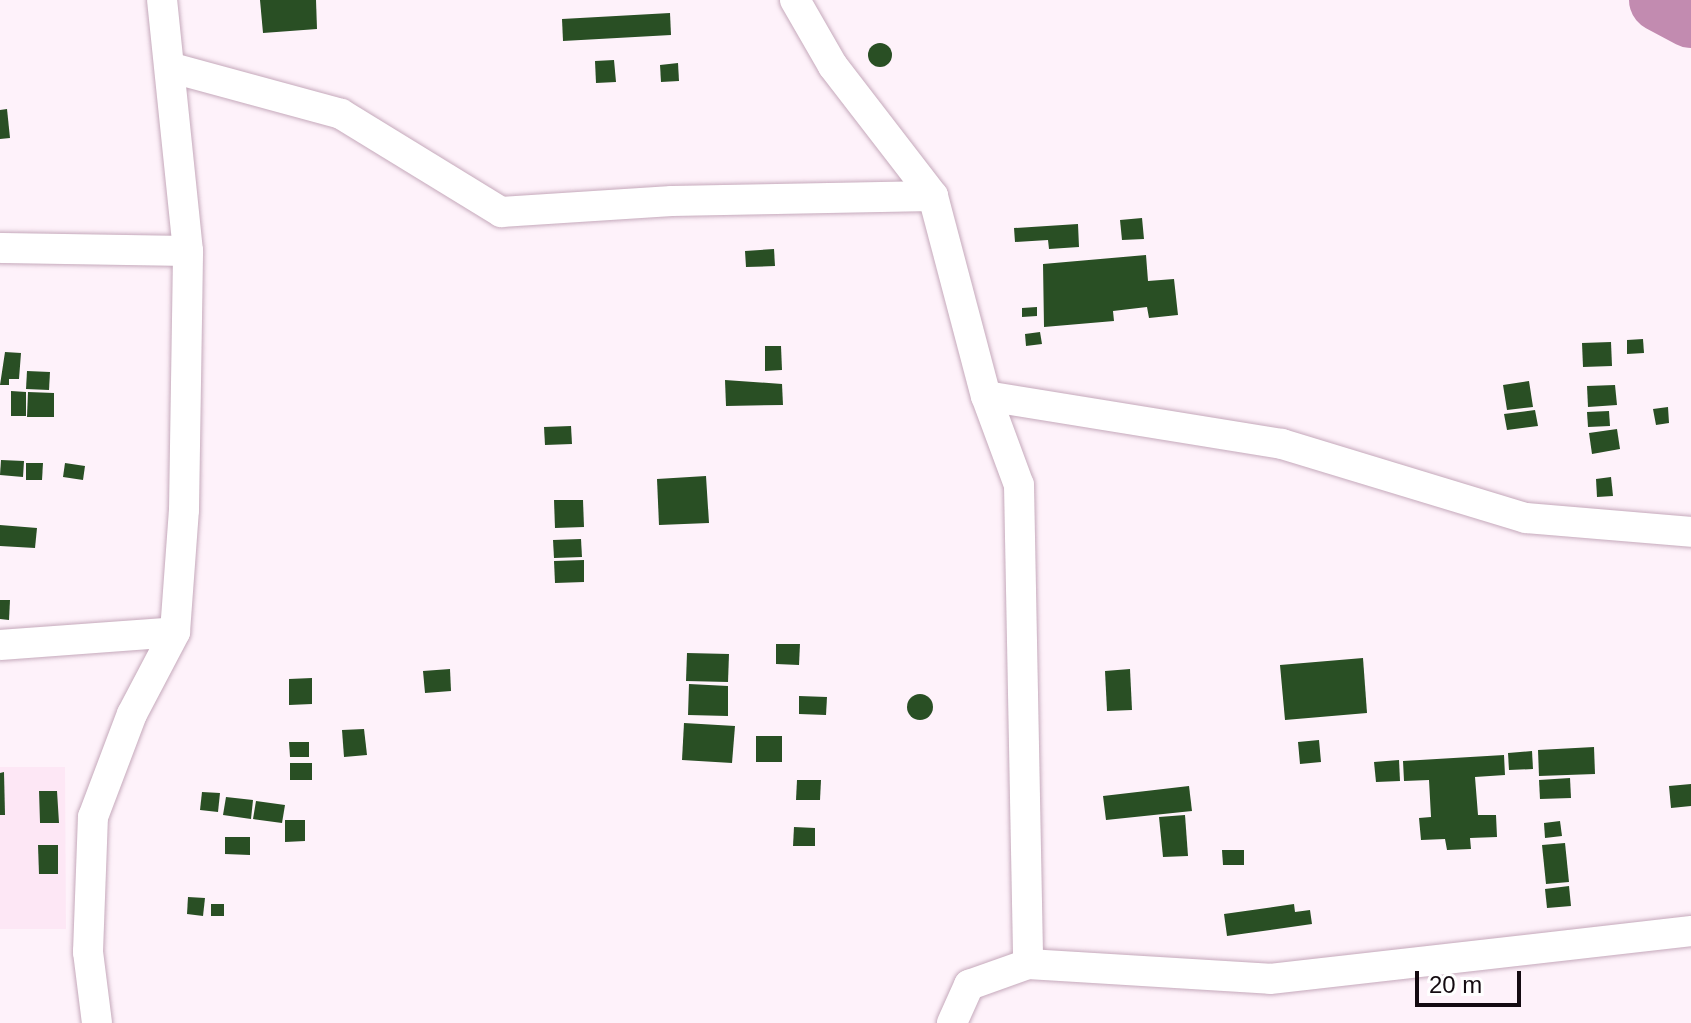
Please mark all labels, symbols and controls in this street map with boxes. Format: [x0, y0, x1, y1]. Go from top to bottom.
scale bar [1419, 955, 1525, 1005]
text: 20 m [1429, 971, 1482, 998]

